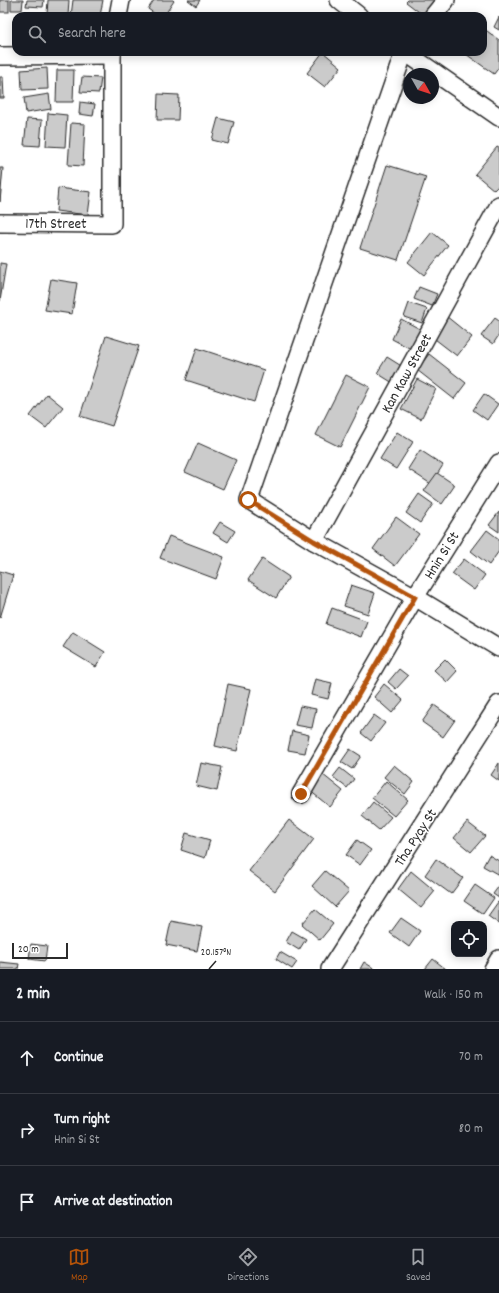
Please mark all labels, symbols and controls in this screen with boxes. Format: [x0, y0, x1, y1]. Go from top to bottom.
search box [12, 12, 487, 56]
icon: search [26, 23, 48, 45]
text: Search here [58, 23, 126, 45]
north arrow [403, 68, 439, 104]
street label: 17th Street [25, 214, 87, 236]
street label: Kan Kaw Street [377, 330, 439, 418]
route start [239, 491, 257, 509]
street label: Hnin Si St [419, 528, 466, 584]
route end [292, 785, 310, 803]
street label: Tha Pyay St [390, 804, 444, 871]
map controls [451, 921, 487, 957]
button: locate [451, 921, 487, 957]
scale bar [12, 941, 68, 960]
text: 20 m [18, 942, 39, 958]
text: 20.157°N [201, 946, 231, 960]
text: 2 min [16, 983, 50, 1007]
text: Walk · 150 m [424, 986, 483, 1005]
icon: ahead [16, 1047, 38, 1069]
text: Continue [54, 1047, 103, 1069]
text: 70 m [459, 1048, 483, 1067]
text: Turn right [54, 1109, 110, 1131]
icon: right [16, 1119, 38, 1141]
text: 80 m [459, 1120, 483, 1139]
text: Hnin Si St [54, 1131, 100, 1150]
icon: arrive [16, 1191, 38, 1213]
text: Arrive at destination [54, 1191, 172, 1213]
tab: Map [68, 1246, 90, 1286]
tab: Directions [227, 1246, 269, 1286]
tab: Saved [406, 1246, 431, 1286]

